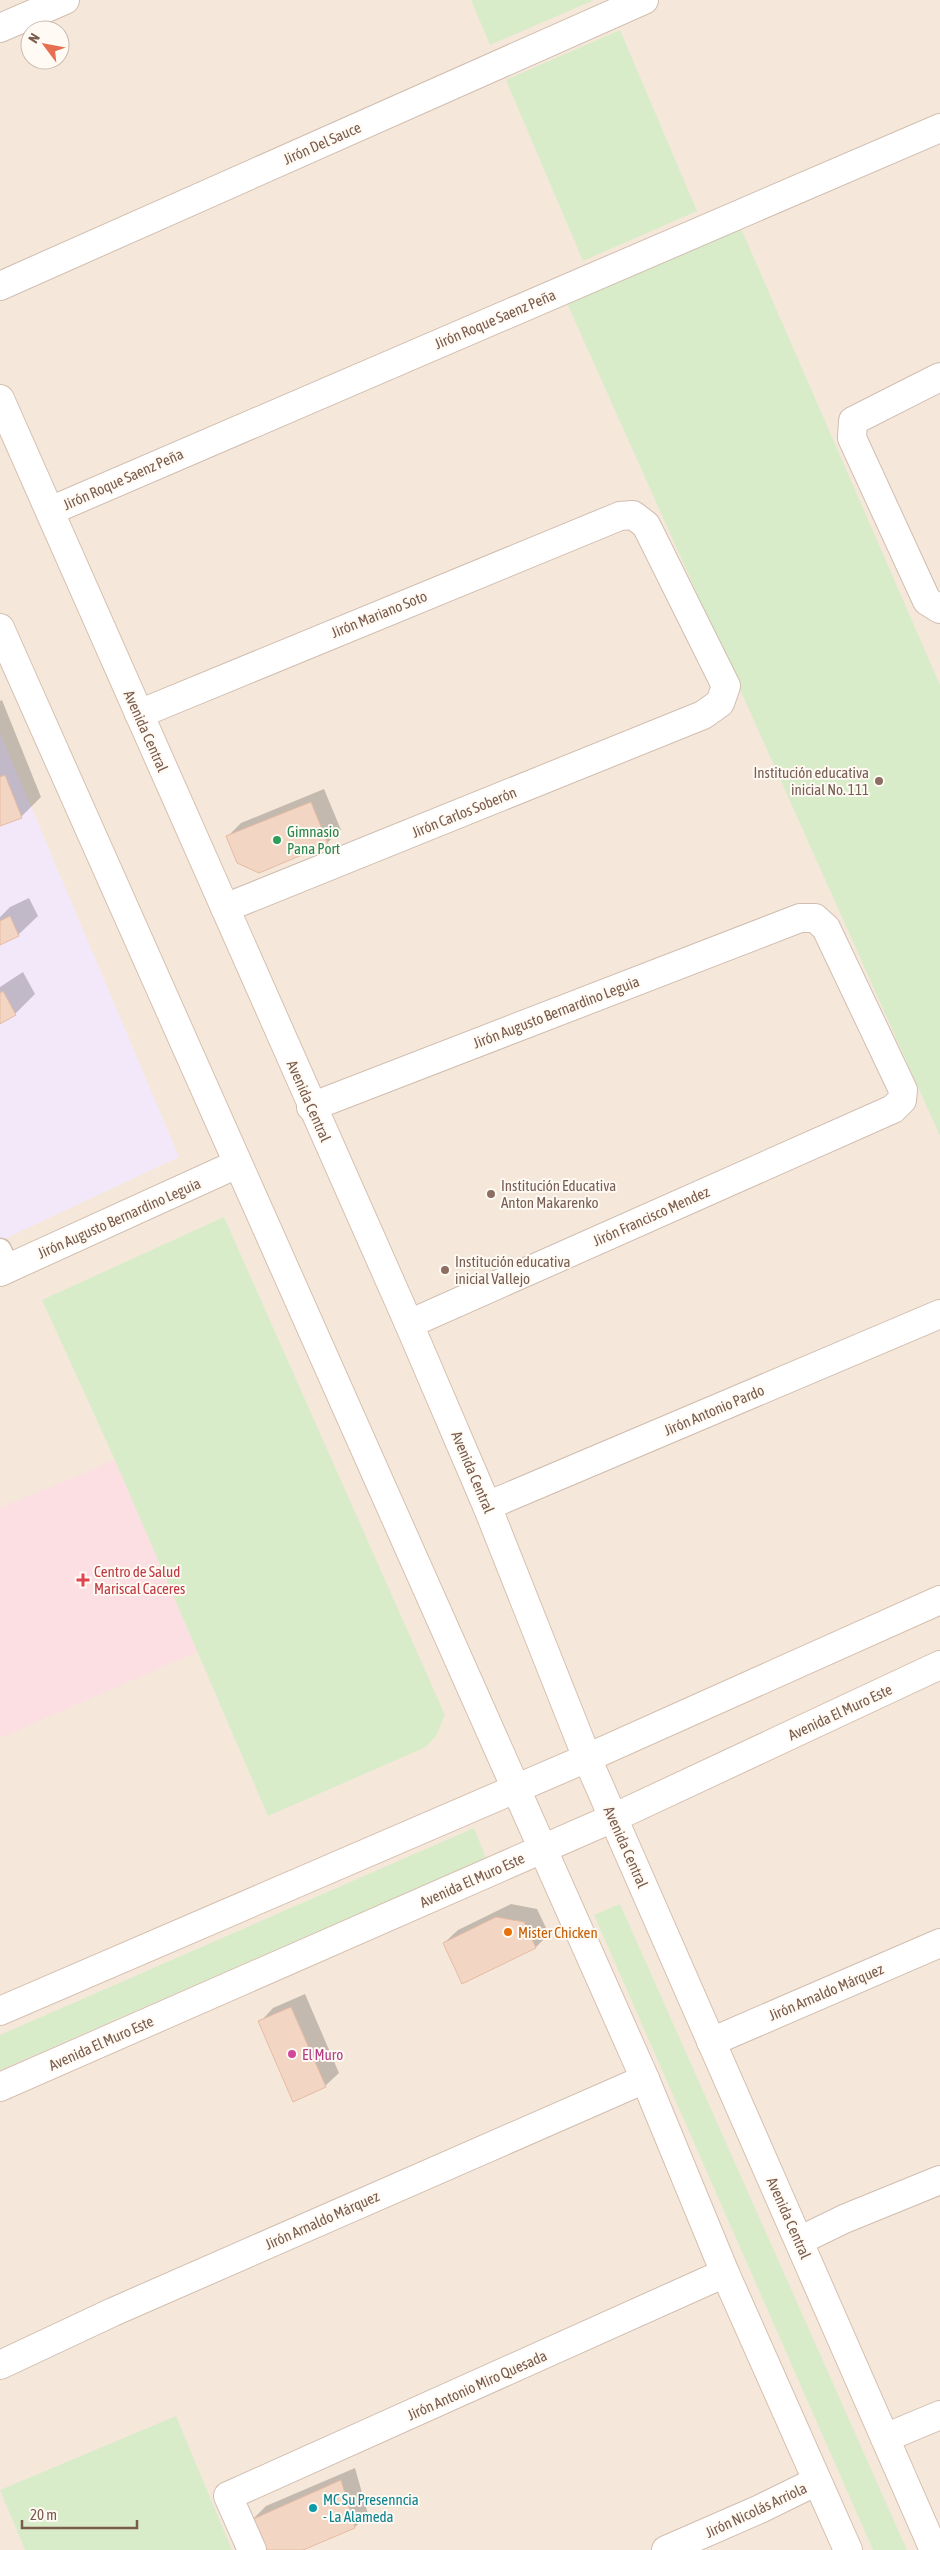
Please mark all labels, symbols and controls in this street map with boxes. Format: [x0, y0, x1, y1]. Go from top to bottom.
north arrow [20, 20, 70, 70]
text: N [25, 30, 43, 46]
street label: Jirón Del Sauce [281, 118, 364, 168]
street label: Jirón Roque Saenz Peña [432, 286, 558, 352]
street label: Jirón Roque Saenz Peña [60, 445, 186, 513]
street label: Jirón Mariano Soto [329, 587, 429, 641]
street label: Avenida Central [120, 688, 172, 774]
place label: Institución educativa inicial No. 111 [753, 764, 869, 798]
marker: Institución educativa inicial No. 111 [873, 775, 885, 787]
street label: Jirón Carlos Soberón [409, 783, 519, 841]
place label: Gimnasio Pana Port [287, 823, 340, 857]
marker: Gimnasio Pana Port [271, 834, 283, 846]
street label: Jirón Augusto Bernardino Leguia [471, 972, 642, 1052]
street label: Avenida Central [283, 1058, 335, 1144]
street label: Jirón Augusto Bernardino Leguia [35, 1174, 203, 1262]
place label: Institución Educativa Anton Makarenko [501, 1177, 616, 1211]
street label: Jirón Francisco Mendez [590, 1182, 712, 1249]
marker: Institución Educativa Anton Makarenko [485, 1188, 497, 1200]
place label: Institución educativa inicial Vallejo [455, 1253, 571, 1287]
marker: Institución educativa inicial Vallejo [439, 1264, 451, 1276]
street label: Jirón Antonio Pardo [661, 1381, 767, 1439]
street label: Avenida Central [448, 1429, 498, 1516]
place label: Centro de Salud Mariscal Caceres [94, 1563, 185, 1597]
marker: Centro de Salud Mariscal Caceres [76, 1573, 90, 1587]
street label: Avenida El Muro Este [785, 1680, 895, 1744]
street label: Avenida Central [600, 1804, 652, 1890]
street label: Avenida El Muro Este [417, 1849, 527, 1911]
place label: Mister Chicken [518, 1924, 598, 1941]
marker: Mister Chicken [502, 1926, 514, 1938]
street label: Jirón Arnaldo Márquez [766, 1960, 887, 2024]
street label: Avenida El Muro Este [46, 2012, 156, 2074]
place label: El Muro [302, 2046, 343, 2063]
marker: El Muro [286, 2048, 298, 2060]
street label: Avenida Central [763, 2175, 815, 2261]
street label: Jirón Arnaldo Márquez [262, 2187, 382, 2253]
street label: Jirón Antonio Miro Quesada [405, 2347, 549, 2423]
street label: Jirón Nicolás Arriola [703, 2479, 809, 2541]
place label: MC Su Presenncia - La Alameda [323, 2491, 419, 2525]
scale bar [22, 2498, 138, 2530]
marker: MC Su Presenncia - La Alameda [307, 2502, 319, 2514]
text: 20 m [30, 2506, 57, 2523]

